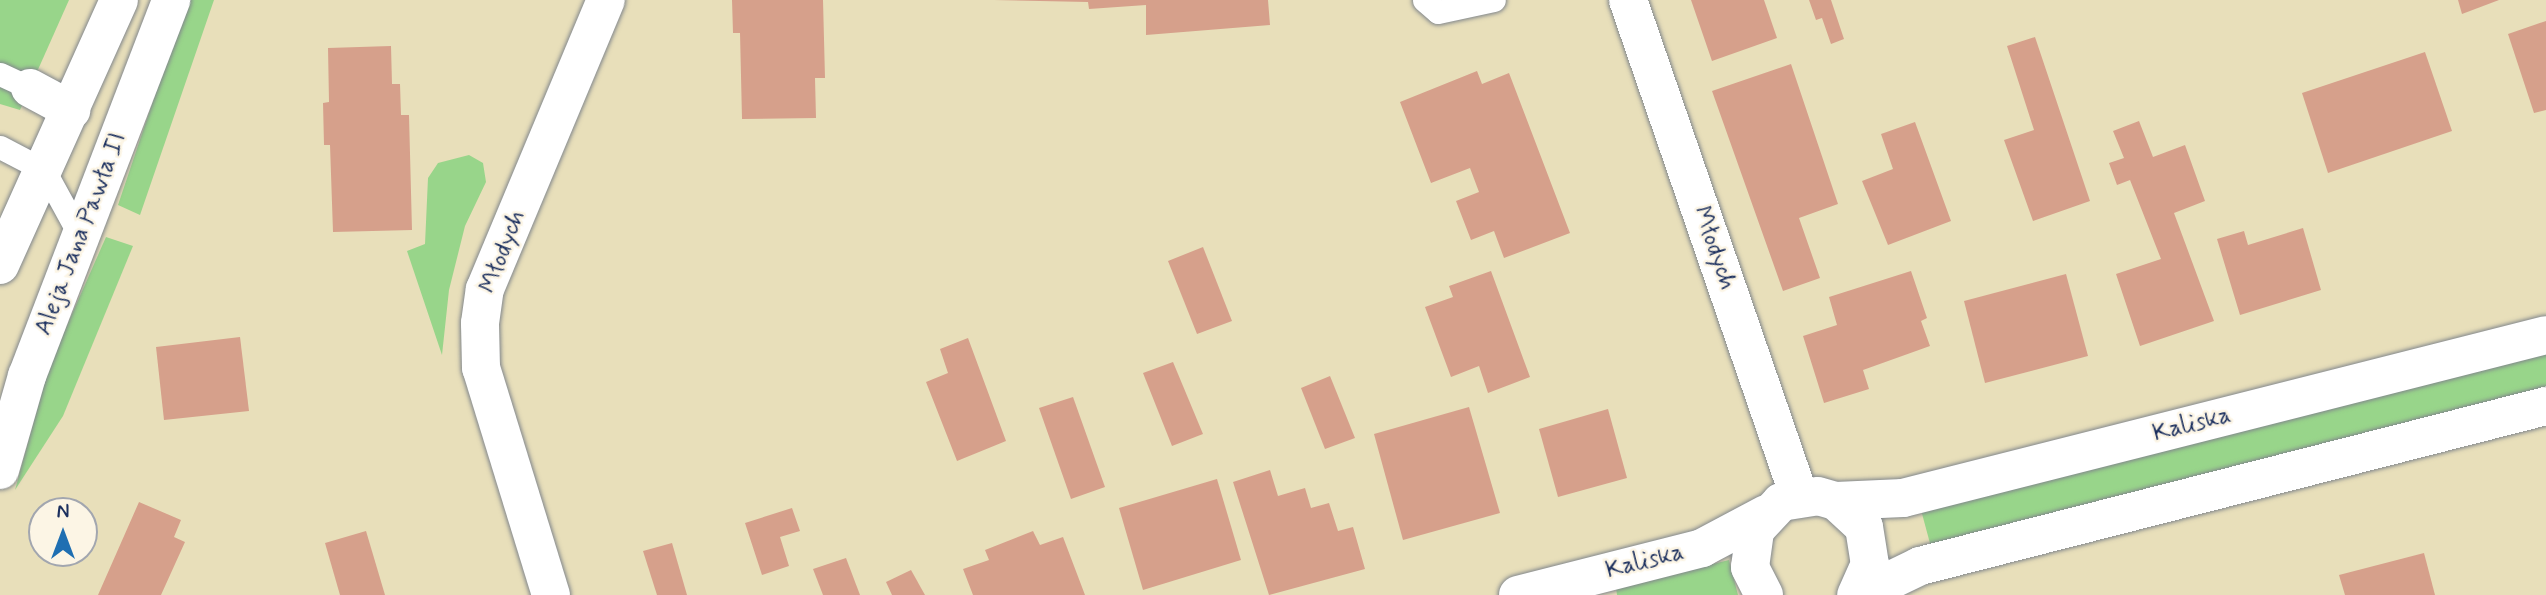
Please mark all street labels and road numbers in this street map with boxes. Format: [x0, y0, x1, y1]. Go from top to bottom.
street label: Aleja Jana Pawła II [29, 128, 133, 340]
street label: Młodych [1686, 203, 1742, 293]
street label: Młodych [474, 207, 532, 297]
street label: Kaliska [2150, 401, 2234, 449]
street label: Kaliska [1603, 538, 1687, 586]

